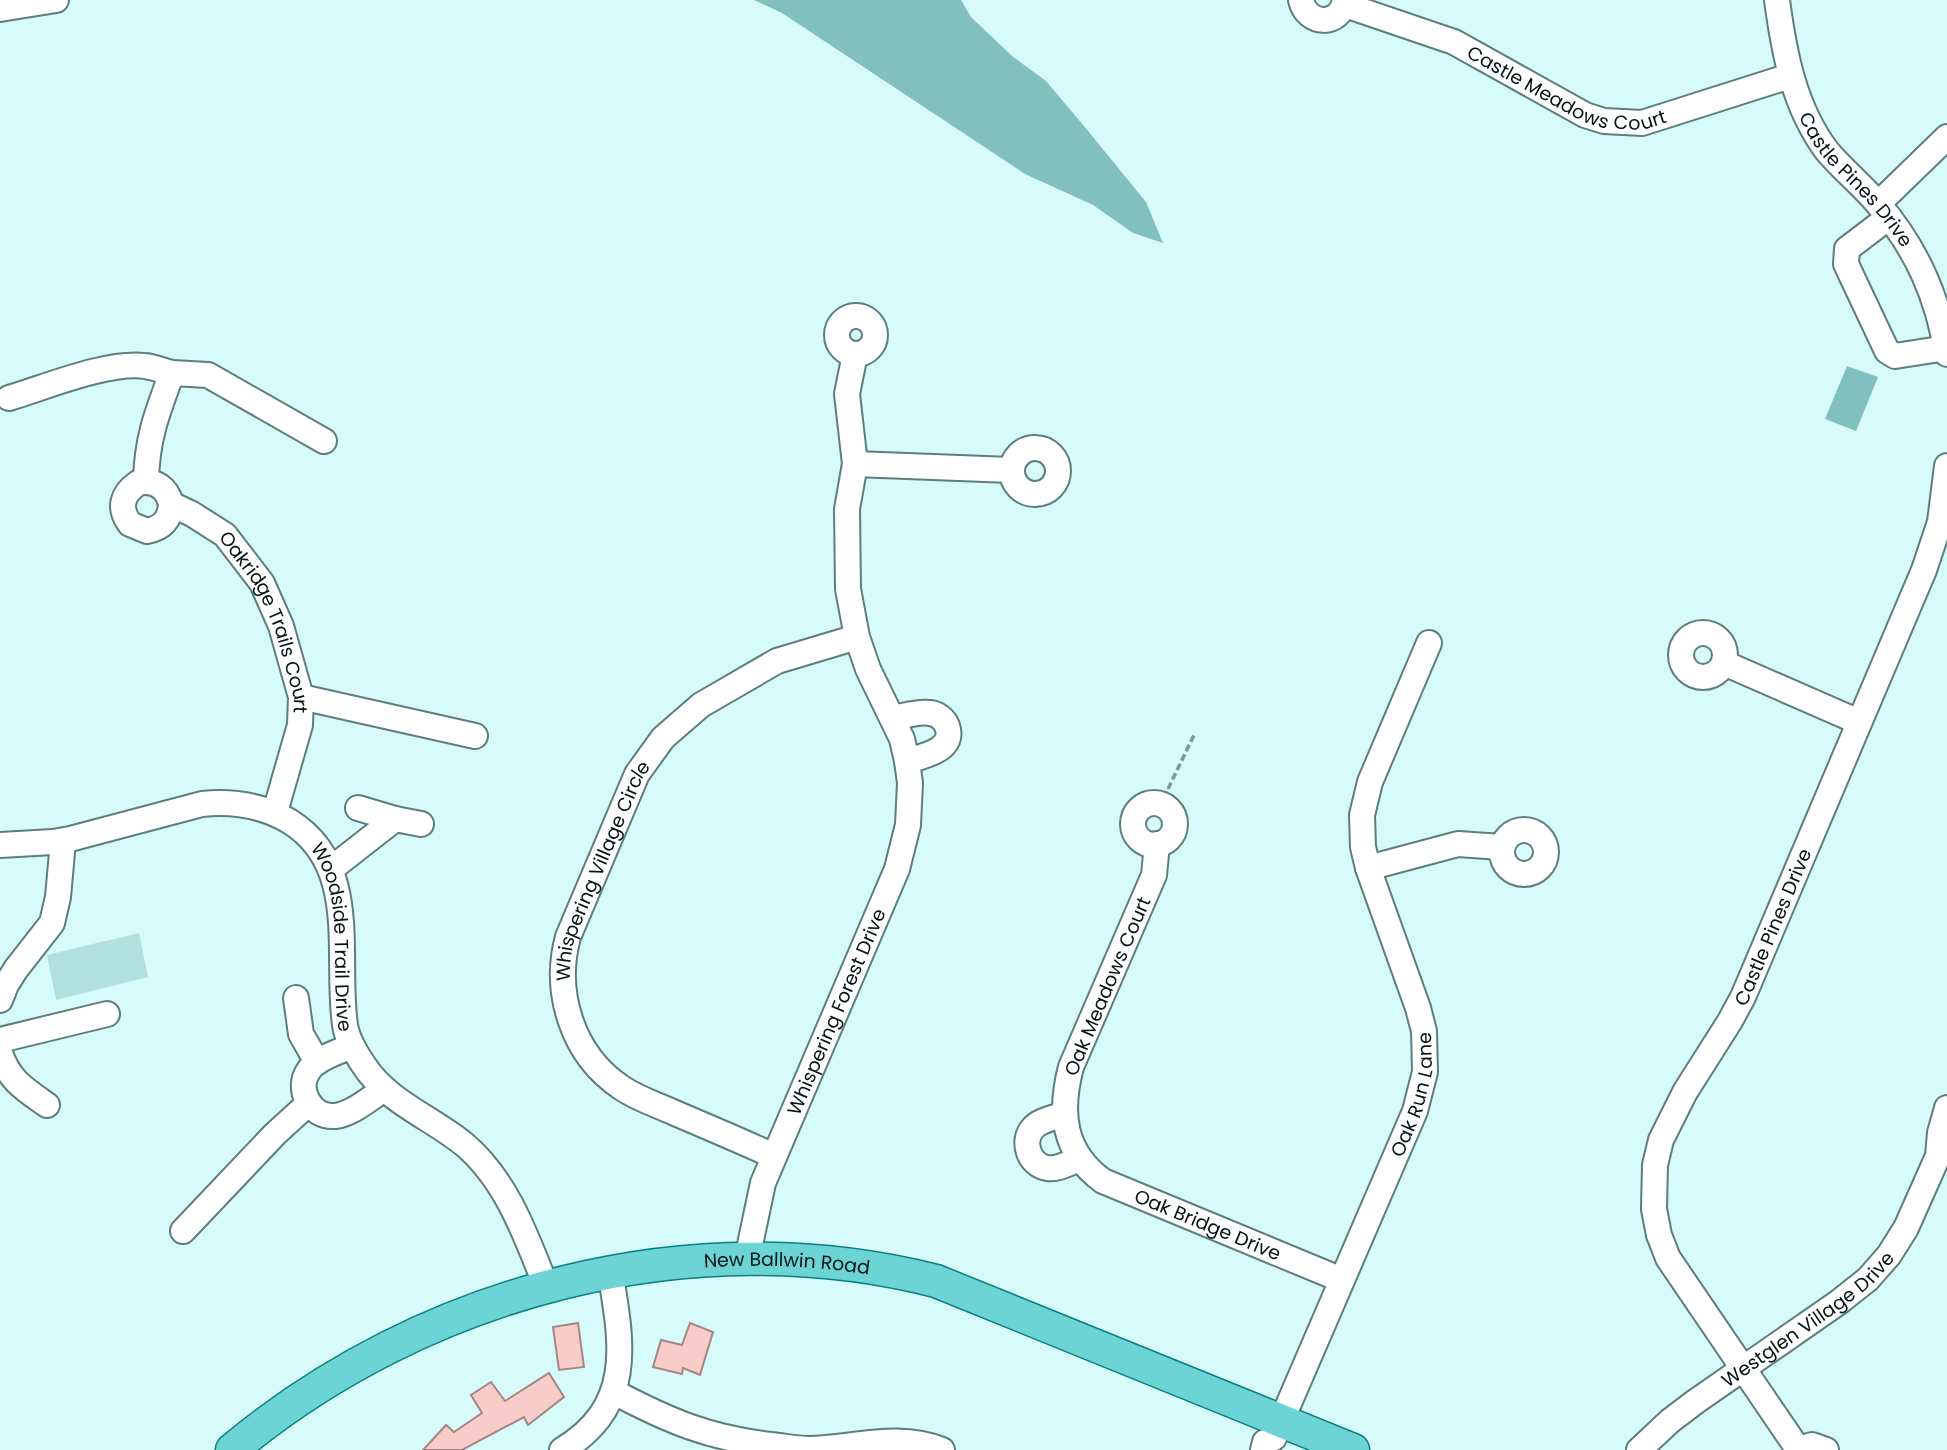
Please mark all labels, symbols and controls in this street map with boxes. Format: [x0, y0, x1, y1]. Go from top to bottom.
street label: Castle Meadows Court [1462, 39, 1670, 137]
street label: Castle Pines Drive [1792, 107, 1919, 252]
street label: Oakridge Trails Court [213, 525, 314, 714]
street label: Whispering Village Circle [550, 755, 657, 981]
street label: Woodside Trail Drive [304, 837, 359, 1034]
street label: Castle Pines Drive [1728, 844, 1818, 1011]
street label: Oak Meadows Court [1057, 892, 1157, 1080]
street label: Whispering Forest Drive [781, 904, 893, 1119]
street label: Oak Run Lane [1384, 1032, 1439, 1161]
street label: Oak Bridge Drive [1130, 1182, 1285, 1267]
street label: Westglen Village Drive [1716, 1245, 1900, 1394]
street label: New Ballwin Road [703, 1246, 872, 1281]

